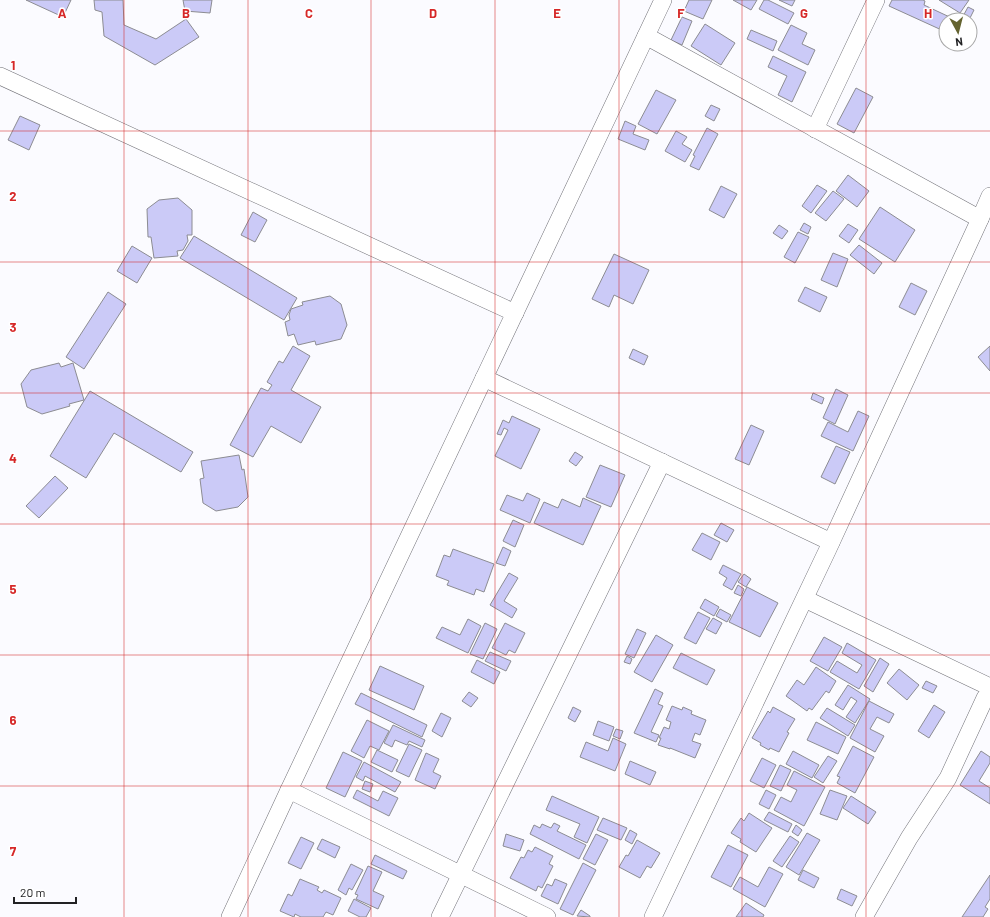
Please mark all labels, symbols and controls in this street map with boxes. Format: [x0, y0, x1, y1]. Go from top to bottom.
text: A [58, 5, 67, 21]
text: B [182, 5, 190, 21]
text: C [305, 5, 313, 21]
text: D [429, 5, 437, 21]
text: E [553, 5, 561, 21]
text: F [677, 5, 685, 21]
text: G [800, 5, 808, 21]
text: H [924, 5, 932, 21]
north arrow [938, 12, 978, 52]
text: N [955, 36, 964, 49]
text: 1 [11, 57, 15, 73]
text: 2 [9, 188, 17, 204]
text: 3 [9, 319, 17, 335]
text: 4 [9, 450, 17, 466]
text: 5 [9, 581, 17, 597]
text: 6 [10, 712, 17, 728]
text: 7 [10, 843, 17, 859]
scale bar [14, 879, 76, 905]
text: 20 m [20, 885, 46, 899]

